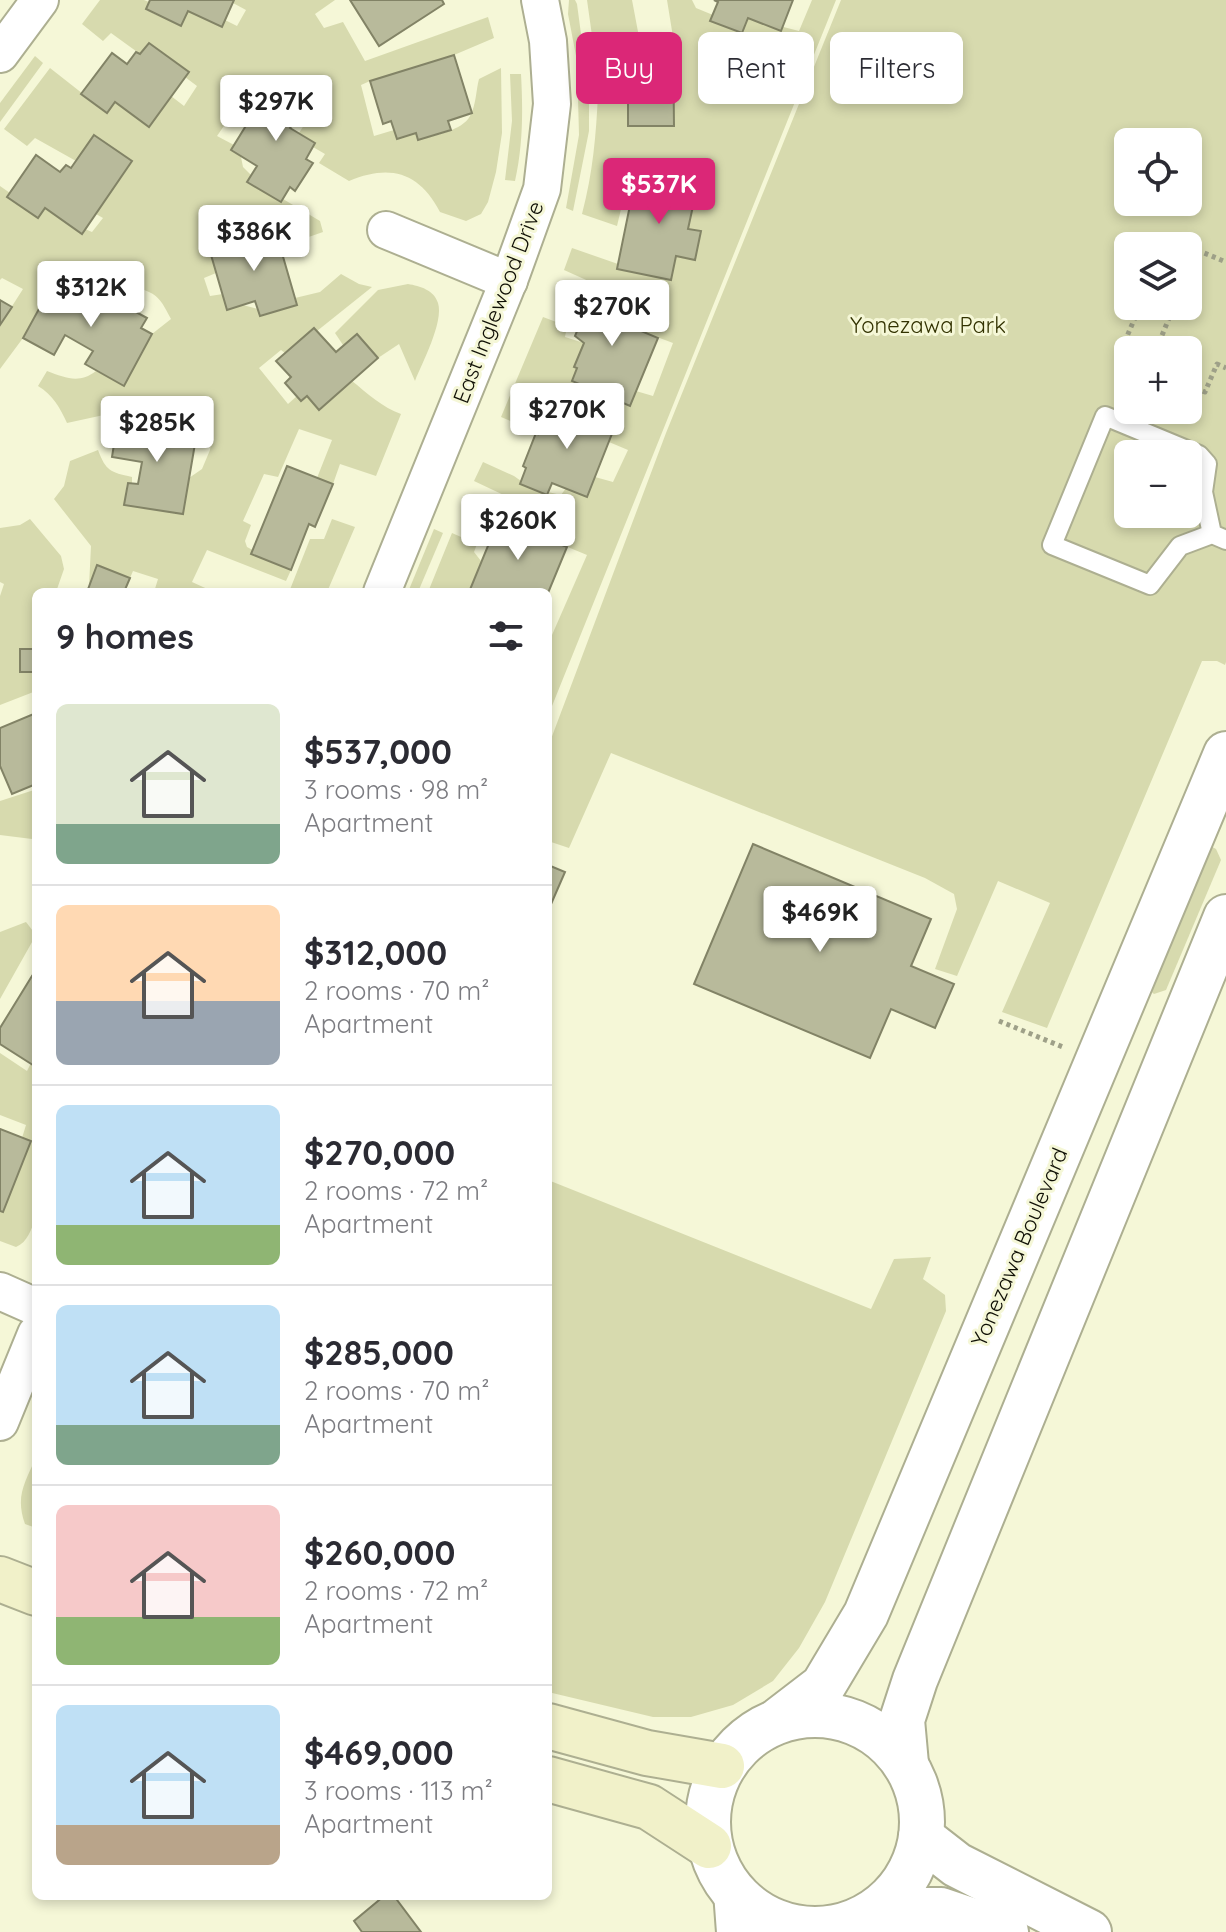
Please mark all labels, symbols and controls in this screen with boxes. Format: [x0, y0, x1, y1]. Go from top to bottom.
chip: Buy [576, 32, 682, 104]
chip: Rent [698, 32, 814, 104]
chip: Filters [830, 32, 963, 104]
pin: $297K [220, 75, 332, 143]
text: $297K [238, 84, 314, 117]
map controls [1114, 128, 1202, 528]
button: locate [1114, 128, 1202, 216]
pin: $537K [603, 158, 715, 226]
text: $537K [621, 167, 697, 200]
street label: East Inglewood Drive [447, 197, 549, 407]
pin: $386K [198, 205, 310, 273]
text: $386K [216, 214, 292, 247]
button: layers [1114, 232, 1202, 320]
pin: $312K [35, 261, 147, 329]
text: $312K [55, 270, 127, 303]
pin: $270K [556, 280, 668, 348]
text: $270K [573, 289, 651, 322]
park label: Yonezawa Park [850, 311, 1006, 339]
button: + [1114, 336, 1202, 424]
pin: $270K [511, 383, 623, 451]
text: $270K [528, 392, 606, 425]
pin: $285K [101, 396, 213, 464]
text: $285K [119, 405, 195, 438]
button: − [1114, 440, 1202, 528]
pin: $260K [462, 494, 574, 562]
text: $260K [479, 503, 557, 536]
icon: filters [484, 614, 528, 658]
text: 9 homes [56, 615, 194, 658]
text: $537,000 [304, 730, 452, 773]
icon: home [120, 736, 216, 832]
text: 3 rooms · 98 m² [304, 773, 488, 806]
text: Apartment [304, 806, 433, 839]
pin: $469K [764, 886, 876, 954]
text: $469K [782, 895, 859, 928]
text: $312,000 [304, 931, 447, 974]
icon: home [120, 937, 216, 1033]
text: 2 rooms · 70 m² [304, 974, 489, 1007]
text: Apartment [304, 1007, 433, 1040]
text: $270,000 [304, 1131, 455, 1174]
icon: home [120, 1137, 216, 1233]
street label: Yonezawa Boulevard [964, 1143, 1074, 1351]
text: 2 rooms · 72 m² [304, 1174, 488, 1207]
text: Apartment [304, 1207, 433, 1240]
text: $285,000 [304, 1331, 454, 1374]
icon: home [120, 1337, 216, 1433]
text: 2 rooms · 70 m² [304, 1374, 489, 1407]
text: Apartment [304, 1407, 433, 1440]
text: $260,000 [304, 1531, 455, 1574]
icon: home [120, 1537, 216, 1633]
text: 2 rooms · 72 m² [304, 1574, 488, 1607]
text: Apartment [304, 1607, 433, 1640]
text: $469,000 [304, 1731, 454, 1774]
icon: home [120, 1737, 216, 1833]
text: 3 rooms · 113 m² [304, 1774, 493, 1807]
text: Apartment [304, 1807, 433, 1840]

